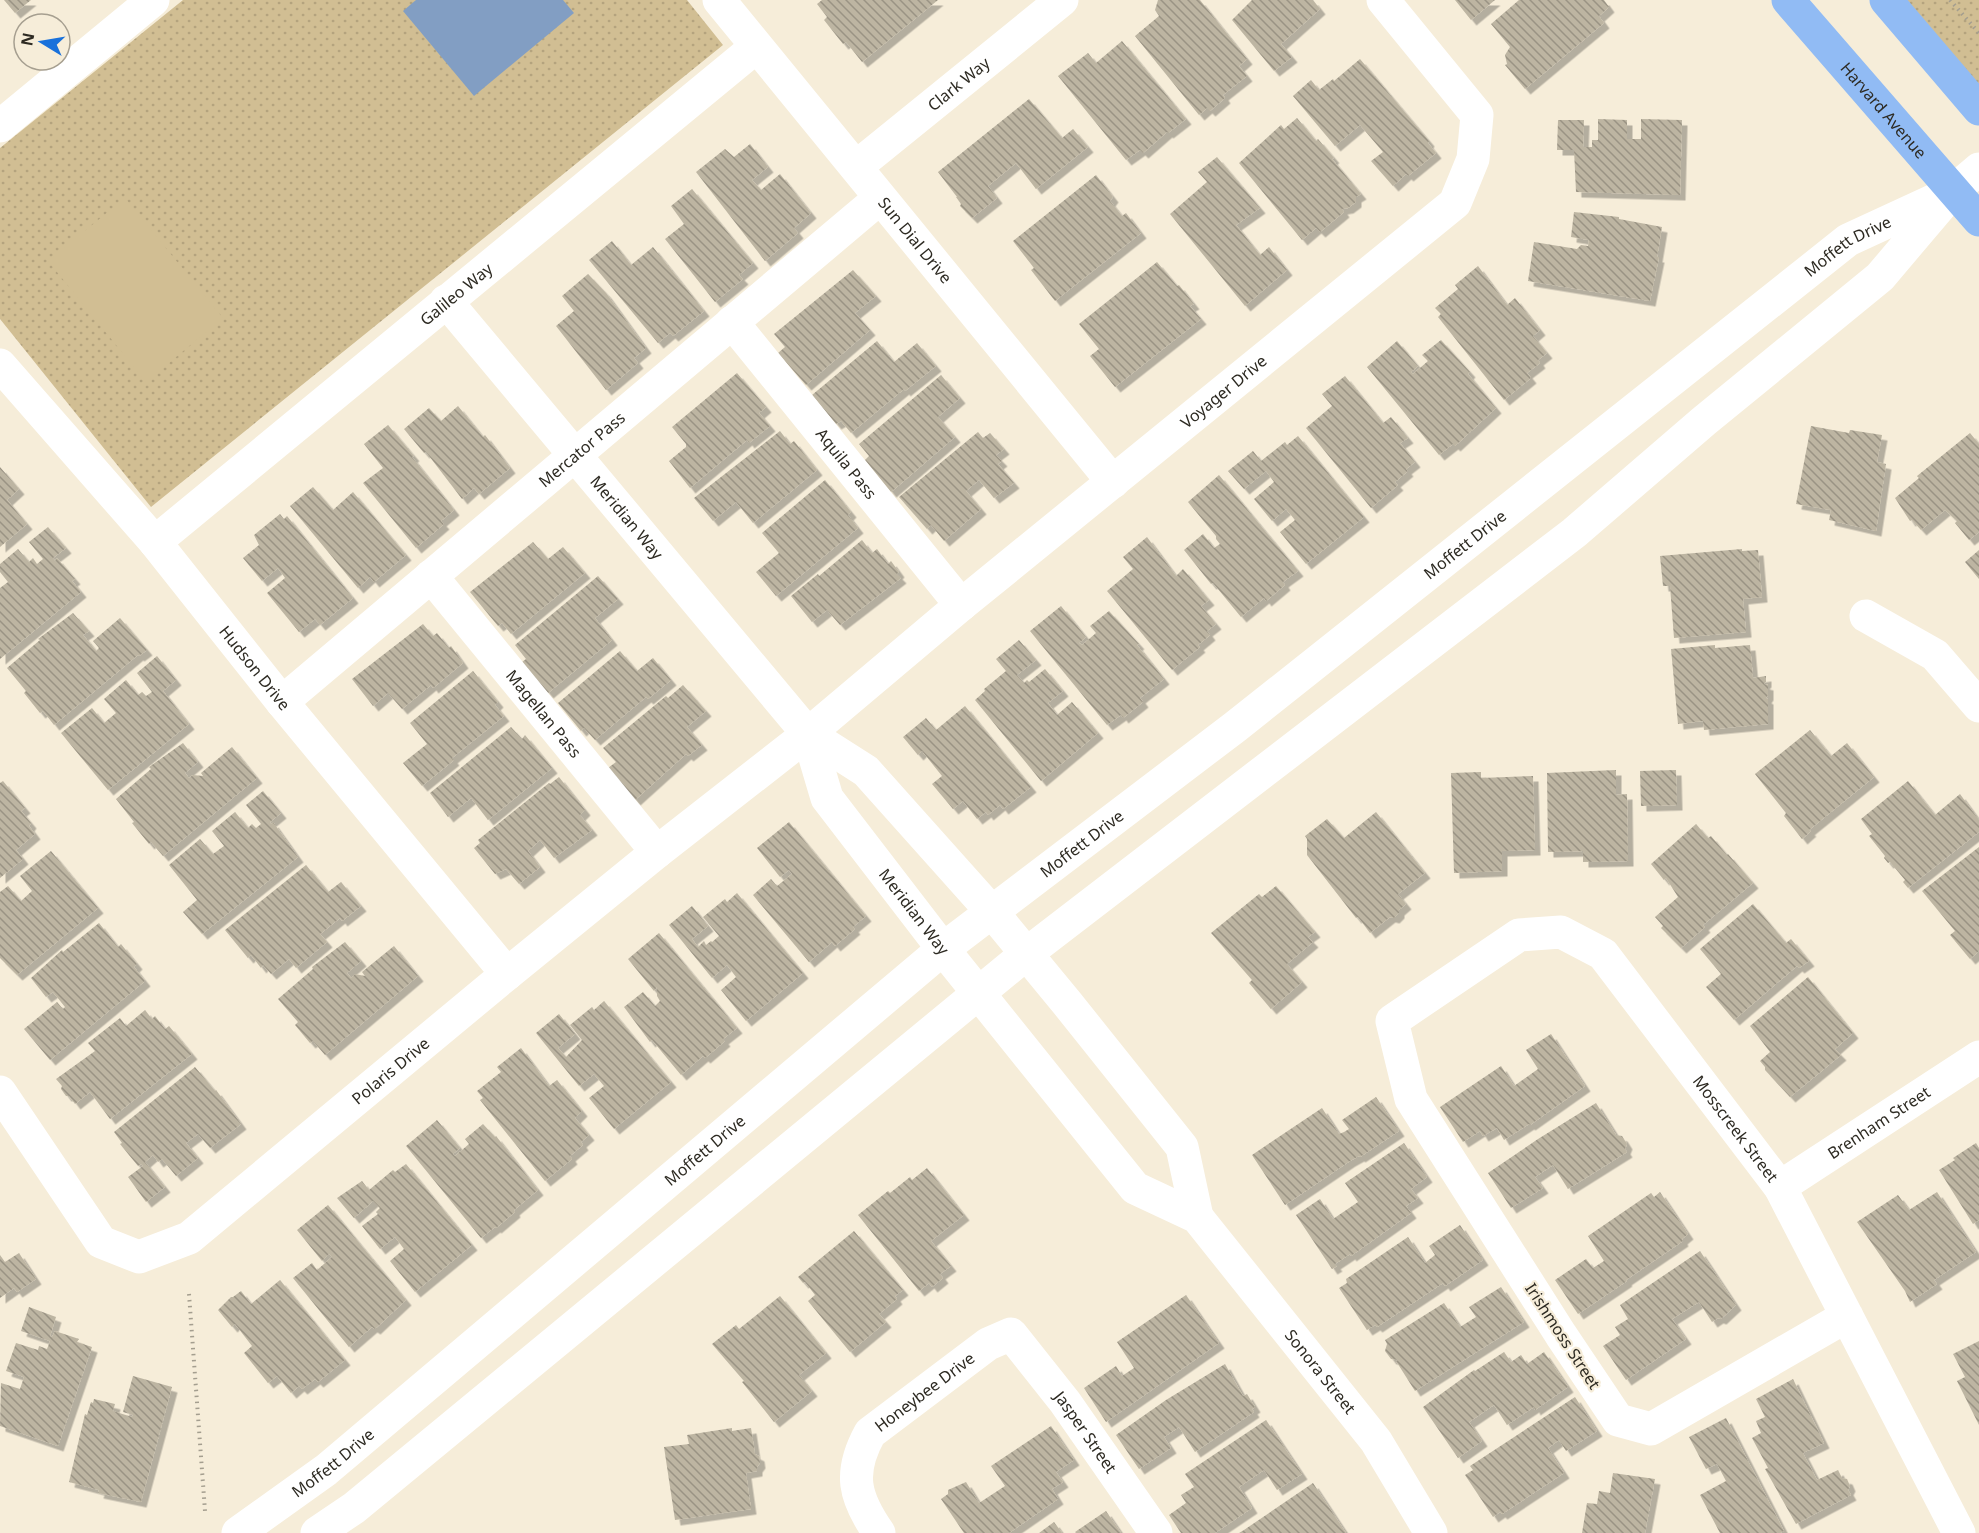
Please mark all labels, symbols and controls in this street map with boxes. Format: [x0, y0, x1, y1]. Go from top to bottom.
north arrow [12, 12, 72, 72]
text: N [15, 31, 39, 48]
street label: Clark Way [923, 51, 995, 116]
street label: Harvard Avenue [1836, 57, 1932, 163]
street label: Sun Dial Drive [873, 192, 957, 288]
street label: Moffett Drive [1799, 211, 1895, 282]
street label: Galileo Way [415, 257, 498, 330]
street label: Voyager Drive [1176, 350, 1271, 433]
street label: Mercator Pass [534, 407, 630, 492]
street label: Aquila Pass [811, 423, 882, 504]
street label: Meridian Way [585, 471, 669, 565]
street label: Moffett Drive [1419, 505, 1511, 584]
street label: Hudson Drive [214, 621, 295, 715]
street label: Magellan Pass [501, 665, 586, 762]
street label: Moffett Drive [1035, 805, 1128, 882]
street label: Meridian Way [874, 864, 955, 960]
street label: Polaris Drive [347, 1032, 434, 1109]
street label: Mosscreek Street [1688, 1071, 1784, 1187]
street label: Brenham Street [1823, 1081, 1935, 1164]
street label: Moffett Drive [660, 1110, 750, 1191]
street label: Irishmoss Street [1520, 1279, 1606, 1394]
street label: Sonora Street [1280, 1325, 1361, 1419]
street label: Honeybee Drive [870, 1347, 979, 1437]
street label: Jasper Street [1048, 1385, 1122, 1478]
street label: Moffett Drive [287, 1423, 379, 1502]

